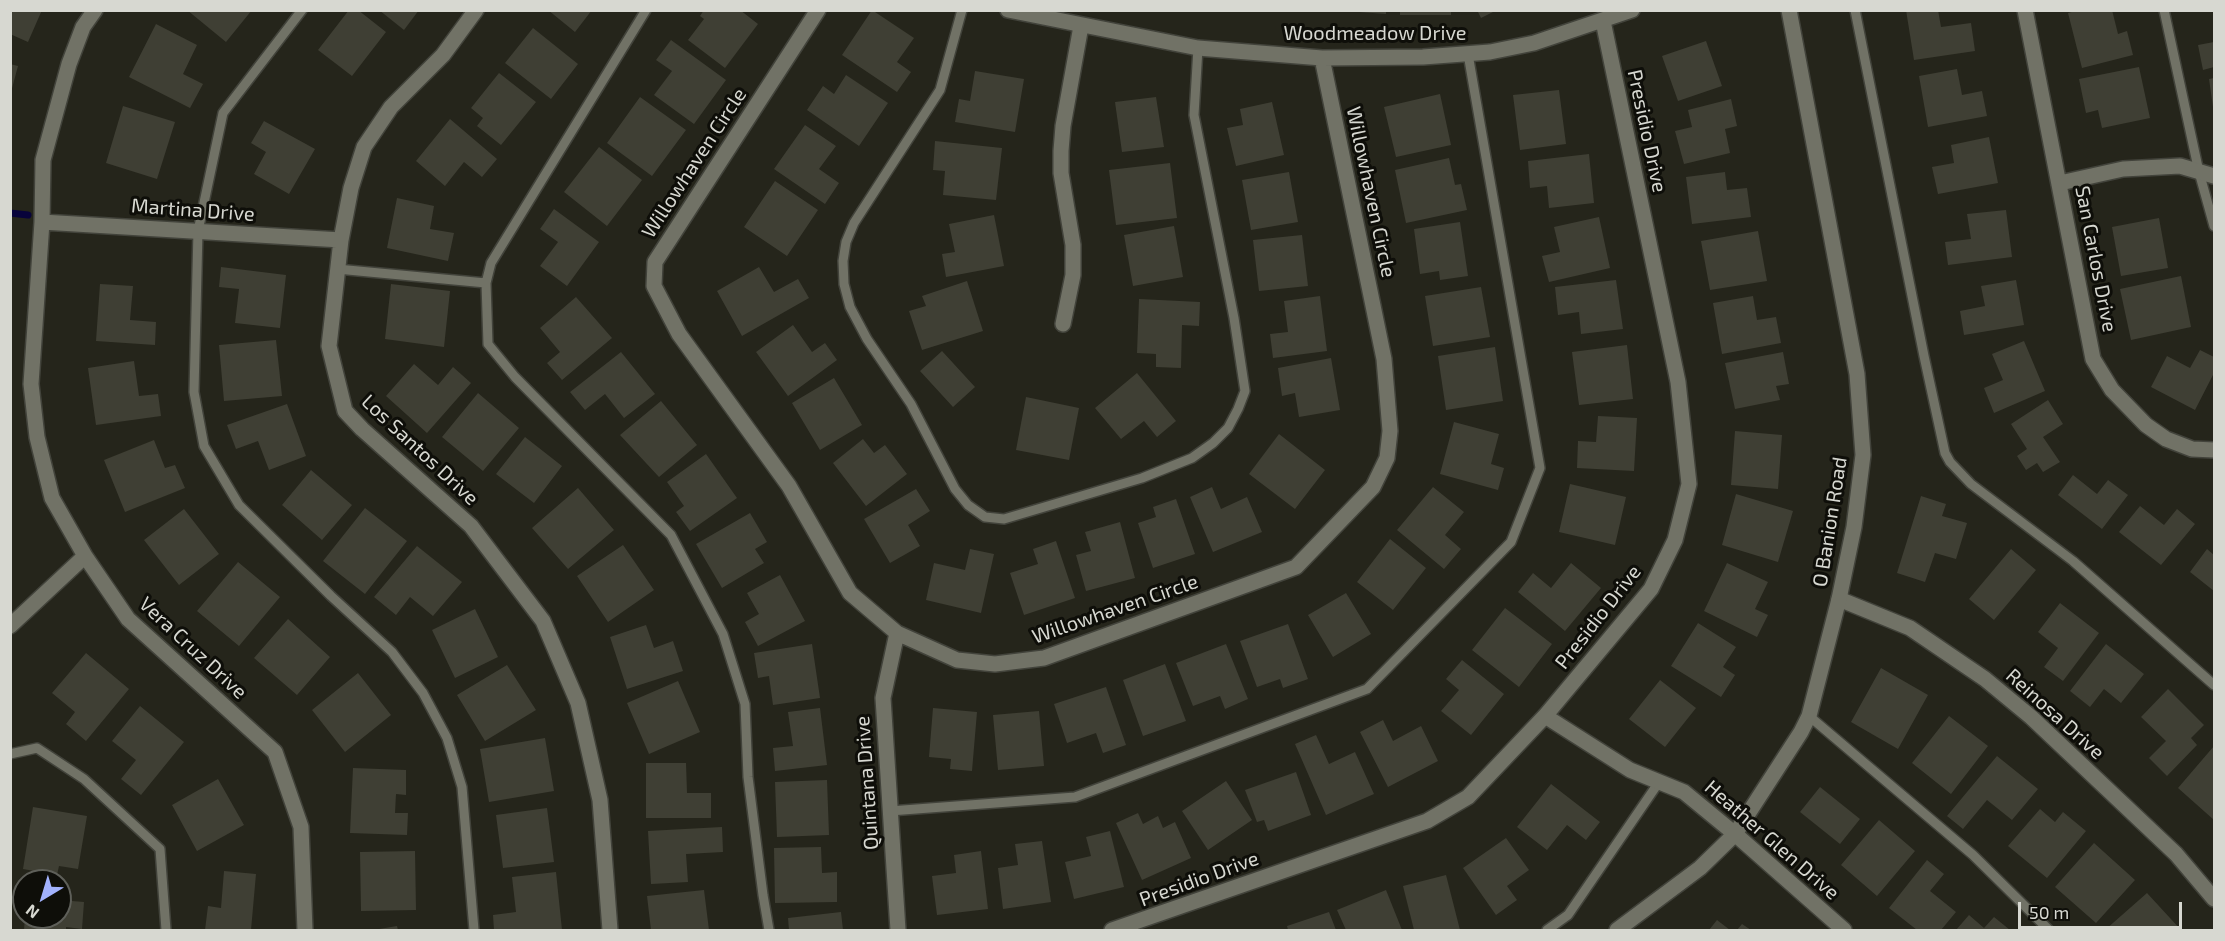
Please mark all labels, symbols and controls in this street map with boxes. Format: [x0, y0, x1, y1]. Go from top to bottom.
street label: Woodmeadow Drive [1283, 21, 1467, 45]
street label: Presidio Drive [1622, 67, 1672, 195]
street label: Willowhaven Circle [637, 83, 751, 243]
street label: Willowhaven Circle [1341, 104, 1401, 280]
street label: San Carlos Drive [2070, 184, 2122, 334]
street label: Martina Drive [130, 194, 256, 226]
street label: Los Santos Drive [357, 390, 483, 510]
street label: O Banion Road [1808, 455, 1852, 589]
street label: Presidio Drive [1550, 560, 1646, 674]
street label: Willowhaven Circle [1029, 569, 1201, 649]
street label: Vera Cruz Drive [134, 592, 252, 704]
street label: Reinosa Drive [2001, 664, 2109, 764]
street label: Quintana Drive [850, 715, 884, 851]
street label: Heather Glen Drive [1700, 775, 1844, 905]
street label: Presidio Drive [1136, 846, 1262, 912]
north arrow [12, 869, 72, 929]
scale bar [2021, 890, 2184, 928]
text: N [21, 901, 42, 923]
text: 50 m [2029, 901, 2069, 923]

